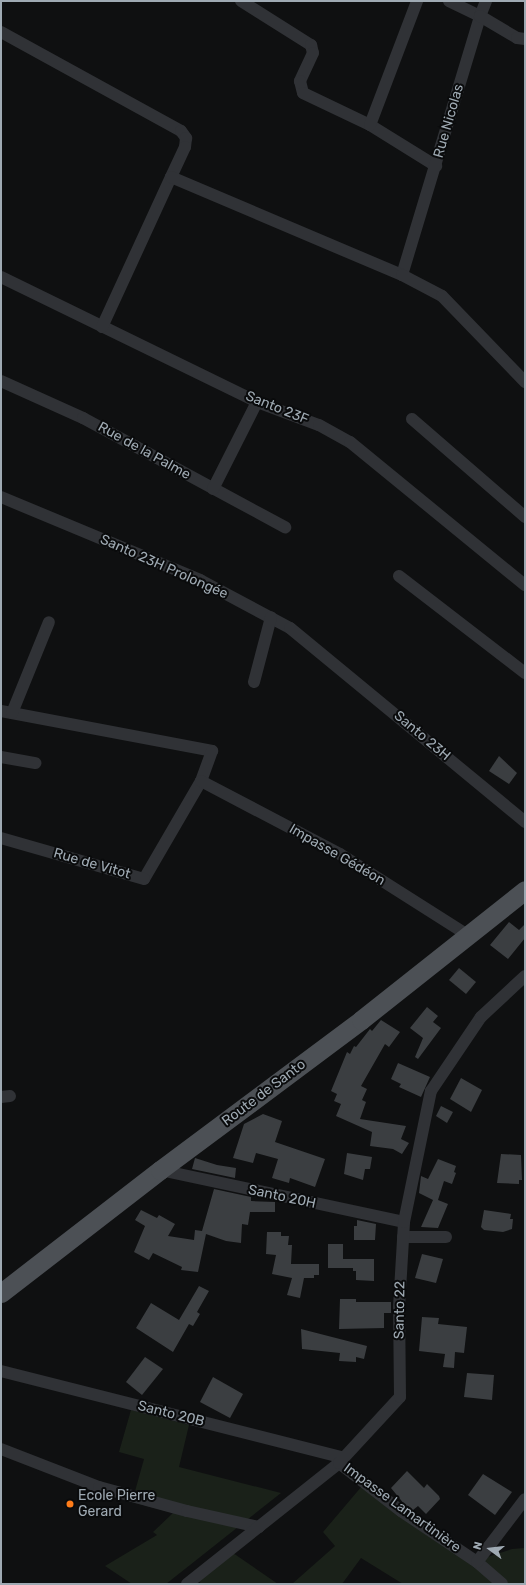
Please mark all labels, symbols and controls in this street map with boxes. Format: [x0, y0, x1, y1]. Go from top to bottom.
street label: Rue Nicolas [430, 82, 468, 160]
street label: Santo 23F [243, 388, 311, 428]
street label: Rue de la Palme [95, 419, 193, 483]
street label: Santo 23H Prolongée [98, 531, 230, 603]
street label: Santo 23H [390, 708, 454, 764]
street label: Impasse Gédéon [286, 821, 388, 889]
street label: Rue de Vitot [51, 845, 133, 883]
street label: Route de Santo [219, 1056, 309, 1130]
street label: Santo 20H [247, 1182, 317, 1212]
street label: Santo 22 [391, 1281, 409, 1339]
street label: Santo 20B [136, 1398, 206, 1430]
street label: Impasse Lamartinière [340, 1460, 464, 1556]
place label: Ecole Pierre Gerard [78, 1488, 155, 1520]
marker: Ecole Pierre Gerard [65, 1499, 75, 1509]
north arrow [470, 1529, 510, 1569]
text: N [471, 1540, 485, 1551]

